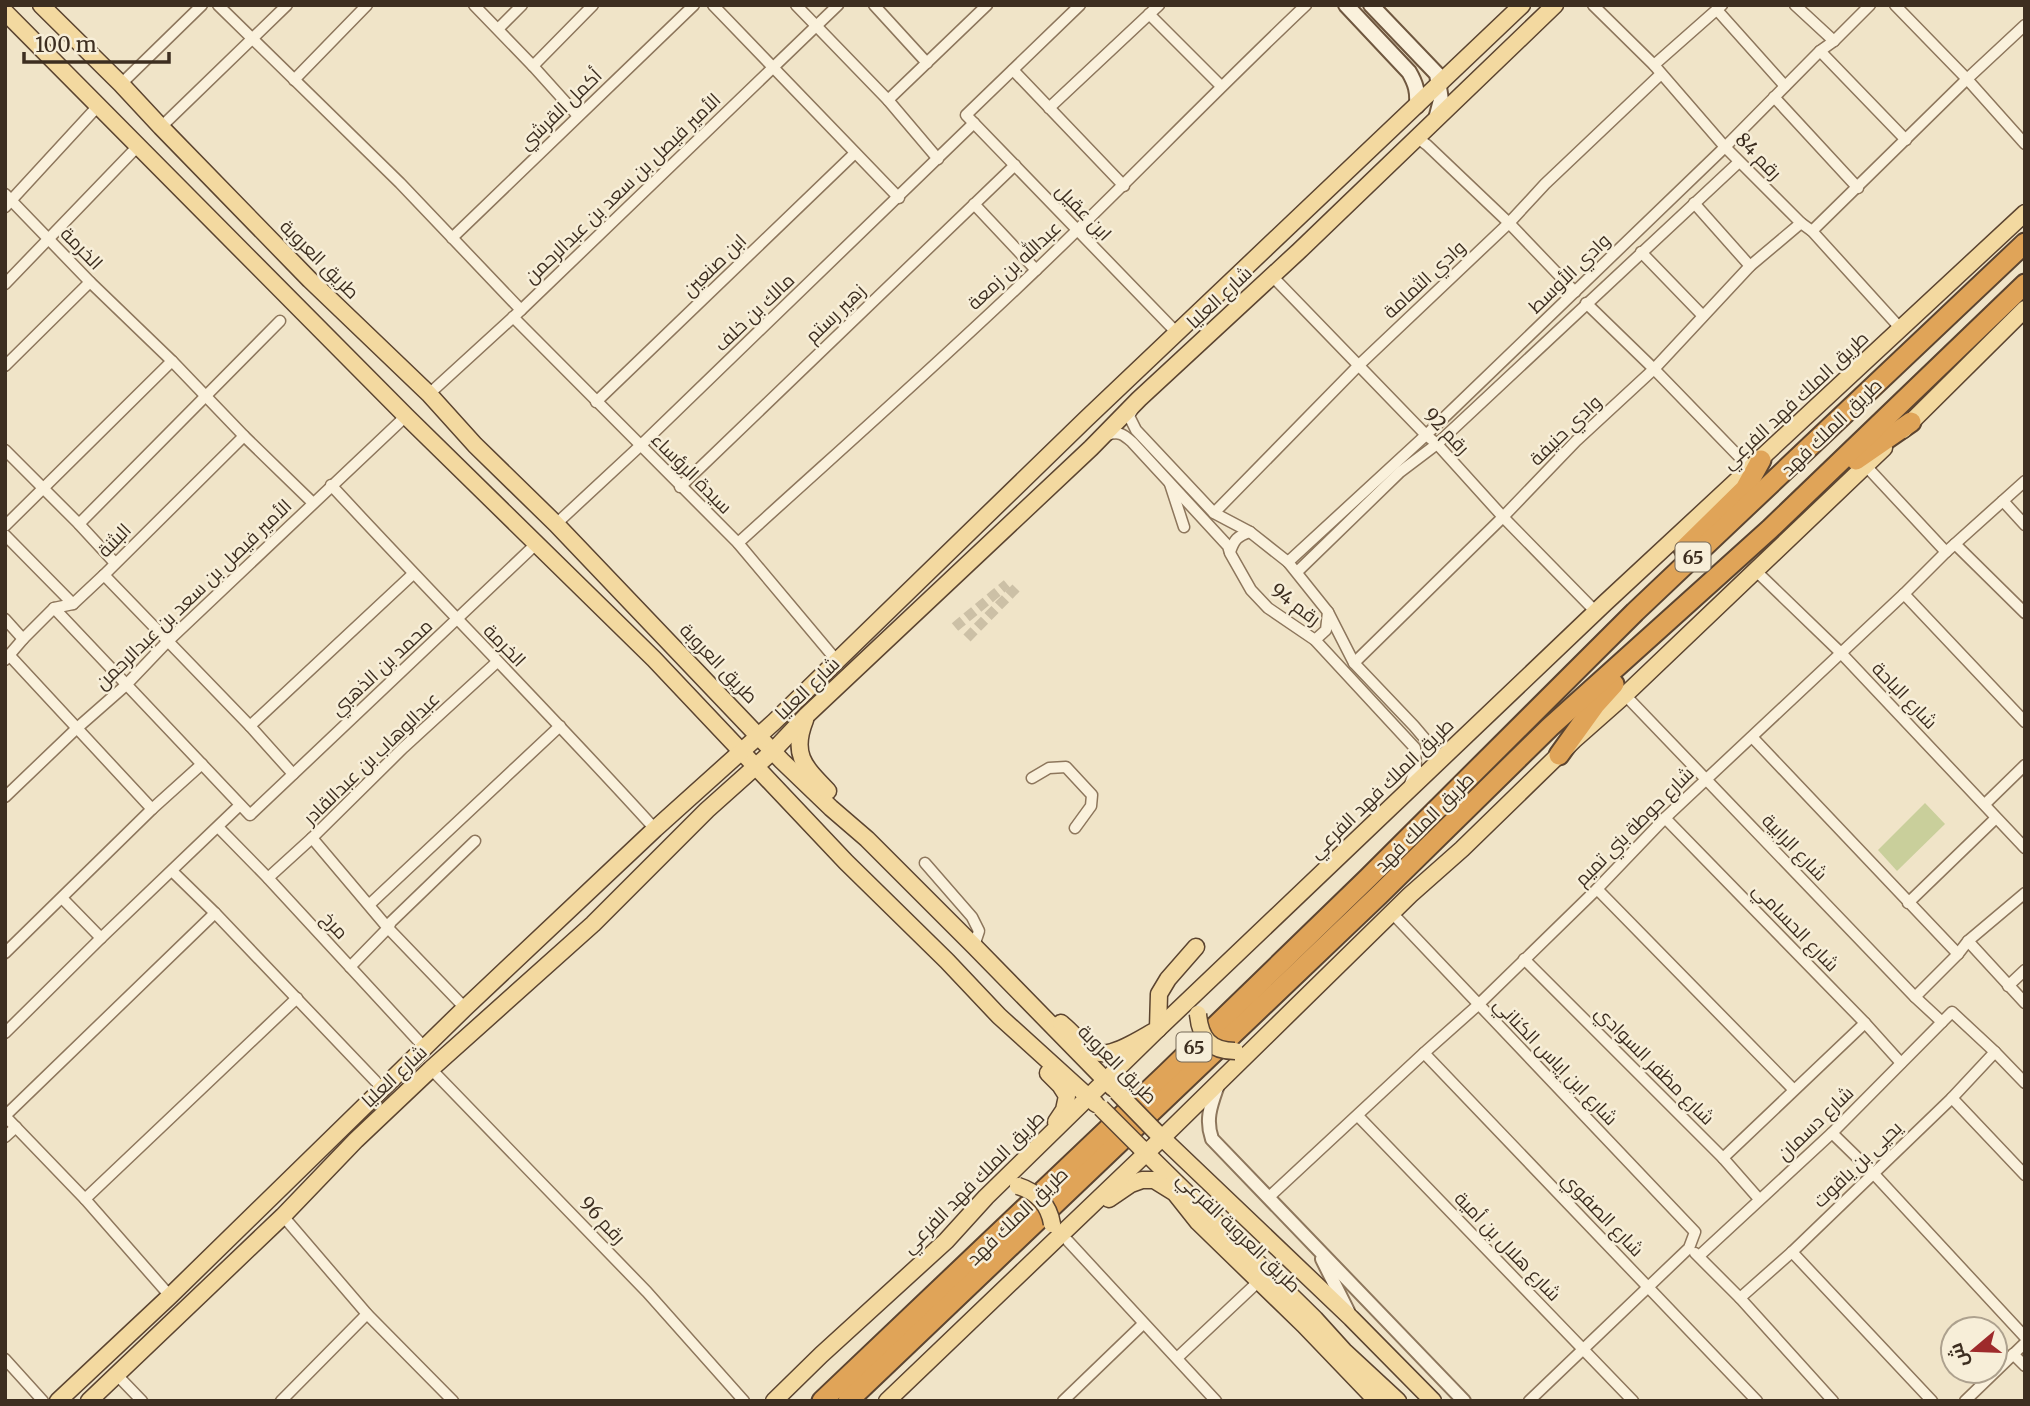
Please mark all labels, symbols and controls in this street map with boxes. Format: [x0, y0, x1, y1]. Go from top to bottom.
scale bar [24, 21, 170, 65]
text: 100 m [35, 31, 97, 58]
street label: أكمل القرشي [513, 63, 609, 157]
street label: الأمير فيصل بن سعد بن عبدالرحمن [519, 88, 725, 288]
street label: رقم 84 [1729, 127, 1787, 186]
street label: ابن عقيل [1051, 178, 1117, 246]
street label: طريق العروبة [275, 214, 365, 304]
street label: عبدالله بن زمعة [962, 215, 1066, 315]
street label: الخرمة [56, 221, 108, 275]
street label: وادي الأوسط [1523, 228, 1617, 320]
street label: ابن صنعين [677, 229, 751, 301]
street label: وادي الثمامة [1378, 235, 1472, 325]
street label: شارع العليا [1181, 261, 1258, 335]
street label: مالك بن خلف [709, 268, 799, 356]
street label: زهير رستم [800, 278, 872, 349]
street label: طريق الملك فهد الفرعي [1717, 326, 1873, 474]
street label: طريق الملك فهد [1776, 373, 1886, 481]
street label: وادي حنيفة [1524, 390, 1608, 472]
street label: رقم 92 [1418, 403, 1475, 461]
street label: سيدة الرؤساء [646, 427, 738, 519]
street label: الأمير فيصل بن سعد بن عبدالرحمن [90, 494, 296, 694]
street label: البثنة [92, 518, 136, 562]
road number: 65 [1676, 542, 1710, 572]
street label: رقم 94 [1265, 577, 1326, 632]
street label: محمد بن الذهبي [325, 614, 439, 723]
street label: الخرمة [479, 618, 531, 672]
street label: طريق العروبة [674, 618, 763, 709]
street label: شارع العليا [770, 651, 846, 726]
street label: شارع الباحة [1866, 656, 1943, 735]
street label: عبدالوهاب بن عبدالقادر [297, 687, 444, 830]
street label: طريق الملك فهد الفرعي [1304, 713, 1458, 863]
street label: شارع حوطة بني تميم [1569, 761, 1701, 893]
street label: طريق الملك فهد [1370, 768, 1478, 876]
street label: شارع الرابية [1756, 808, 1833, 887]
street label: شارع الحسامي [1746, 878, 1844, 978]
street label: مرخ [315, 906, 354, 945]
street label: شارع ابن إياس الكناني [1487, 992, 1623, 1132]
street label: شارع مظفر السوادي [1588, 1000, 1720, 1132]
street label: طريق العروبة [1073, 1019, 1163, 1109]
road number: 65 [1176, 1032, 1212, 1062]
street label: شارع العليا [356, 1040, 433, 1114]
street label: شارع دسمان [1772, 1081, 1860, 1167]
street label: طريق الملك فهد الفرعي [897, 1106, 1049, 1258]
street label: يحيى بن ياقوت [1807, 1116, 1907, 1212]
street label: طريق الملك فهد [962, 1162, 1072, 1270]
street label: طريق العروبة الفرعي [1170, 1167, 1306, 1299]
street label: شارع الصفوي [1555, 1167, 1649, 1263]
street label: شارع هلال بن أمية [1448, 1186, 1566, 1307]
street label: رقم 96 [573, 1191, 631, 1250]
north arrow [1939, 1315, 2009, 1385]
text: ش [1943, 1340, 1973, 1371]

